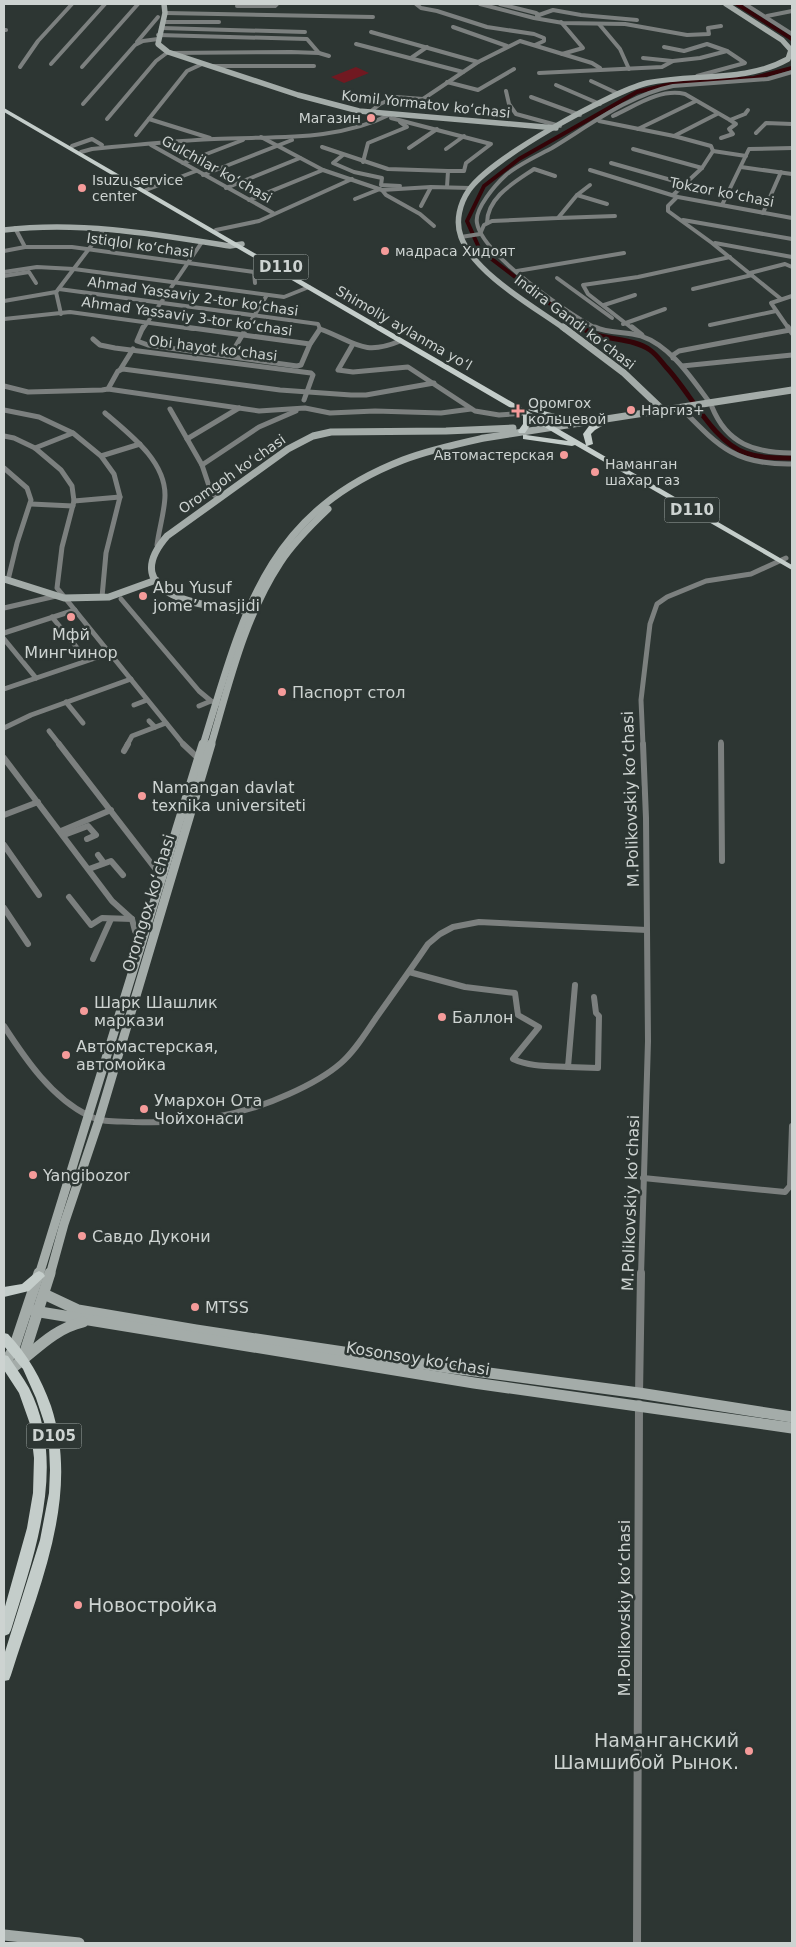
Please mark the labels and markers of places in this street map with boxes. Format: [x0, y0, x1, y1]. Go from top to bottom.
place label: Магазин [299, 110, 361, 126]
marker: Магазин [365, 112, 377, 124]
place label: Isuzu service center [92, 172, 183, 204]
marker: Isuzu service center [76, 182, 88, 194]
place label: мадраса Хидоят [395, 243, 516, 259]
marker: мадраса Хидоят [379, 245, 391, 257]
place label: Оромгох кольцевой [528, 395, 606, 427]
place label: Наргиз+ [641, 402, 705, 418]
marker: Наргиз+ [625, 404, 637, 416]
marker: Оромгох кольцевой [512, 405, 524, 417]
place label: Автомастерская [434, 447, 554, 463]
marker: Автомастерская [558, 449, 570, 461]
place label: Наманган шахар газ [605, 456, 680, 488]
marker: Наманган шахар газ [589, 466, 601, 478]
place label: Abu Yusuf jome’ masjidi [152, 578, 260, 615]
marker: Abu Yusuf jome’ masjidi [137, 590, 149, 602]
marker: Мфй Мингчинор [65, 611, 77, 623]
place label: Мфй Мингчинор [24, 625, 118, 662]
place label: Паспорт стол [292, 683, 406, 702]
marker: Паспорт стол [276, 686, 288, 698]
place label: Namangan davlat texnika universiteti [152, 778, 306, 815]
marker: Namangan davlat texnika universiteti [136, 790, 148, 802]
place label: Шарк Шашлик маркази [94, 993, 218, 1030]
marker: Шарк Шашлик маркази [78, 1005, 90, 1017]
place label: Баллон [452, 1008, 513, 1027]
marker: Баллон [436, 1011, 448, 1023]
place label: Автомастерская, автомойка [76, 1037, 218, 1074]
marker: Автомастерская, автомойка [60, 1049, 72, 1061]
place label: Умархон Ота Чойхонаси [154, 1091, 262, 1128]
marker: Умархон Ота Чойхонаси [138, 1103, 150, 1115]
place label: Yangibozor [42, 1166, 130, 1185]
marker: Yangibozor [27, 1169, 39, 1181]
place label: Савдо Дукони [92, 1227, 211, 1246]
marker: Савдо Дукони [76, 1230, 88, 1242]
place label: MTSS [205, 1298, 249, 1317]
marker: MTSS [189, 1301, 201, 1313]
place label: Новостройка [88, 1594, 217, 1616]
marker: Новостройка [72, 1599, 84, 1611]
place label: Наманганский Шамшибой Рынок. [553, 1729, 739, 1773]
marker: Наманганский Шамшибой Рынок. [743, 1745, 755, 1757]

